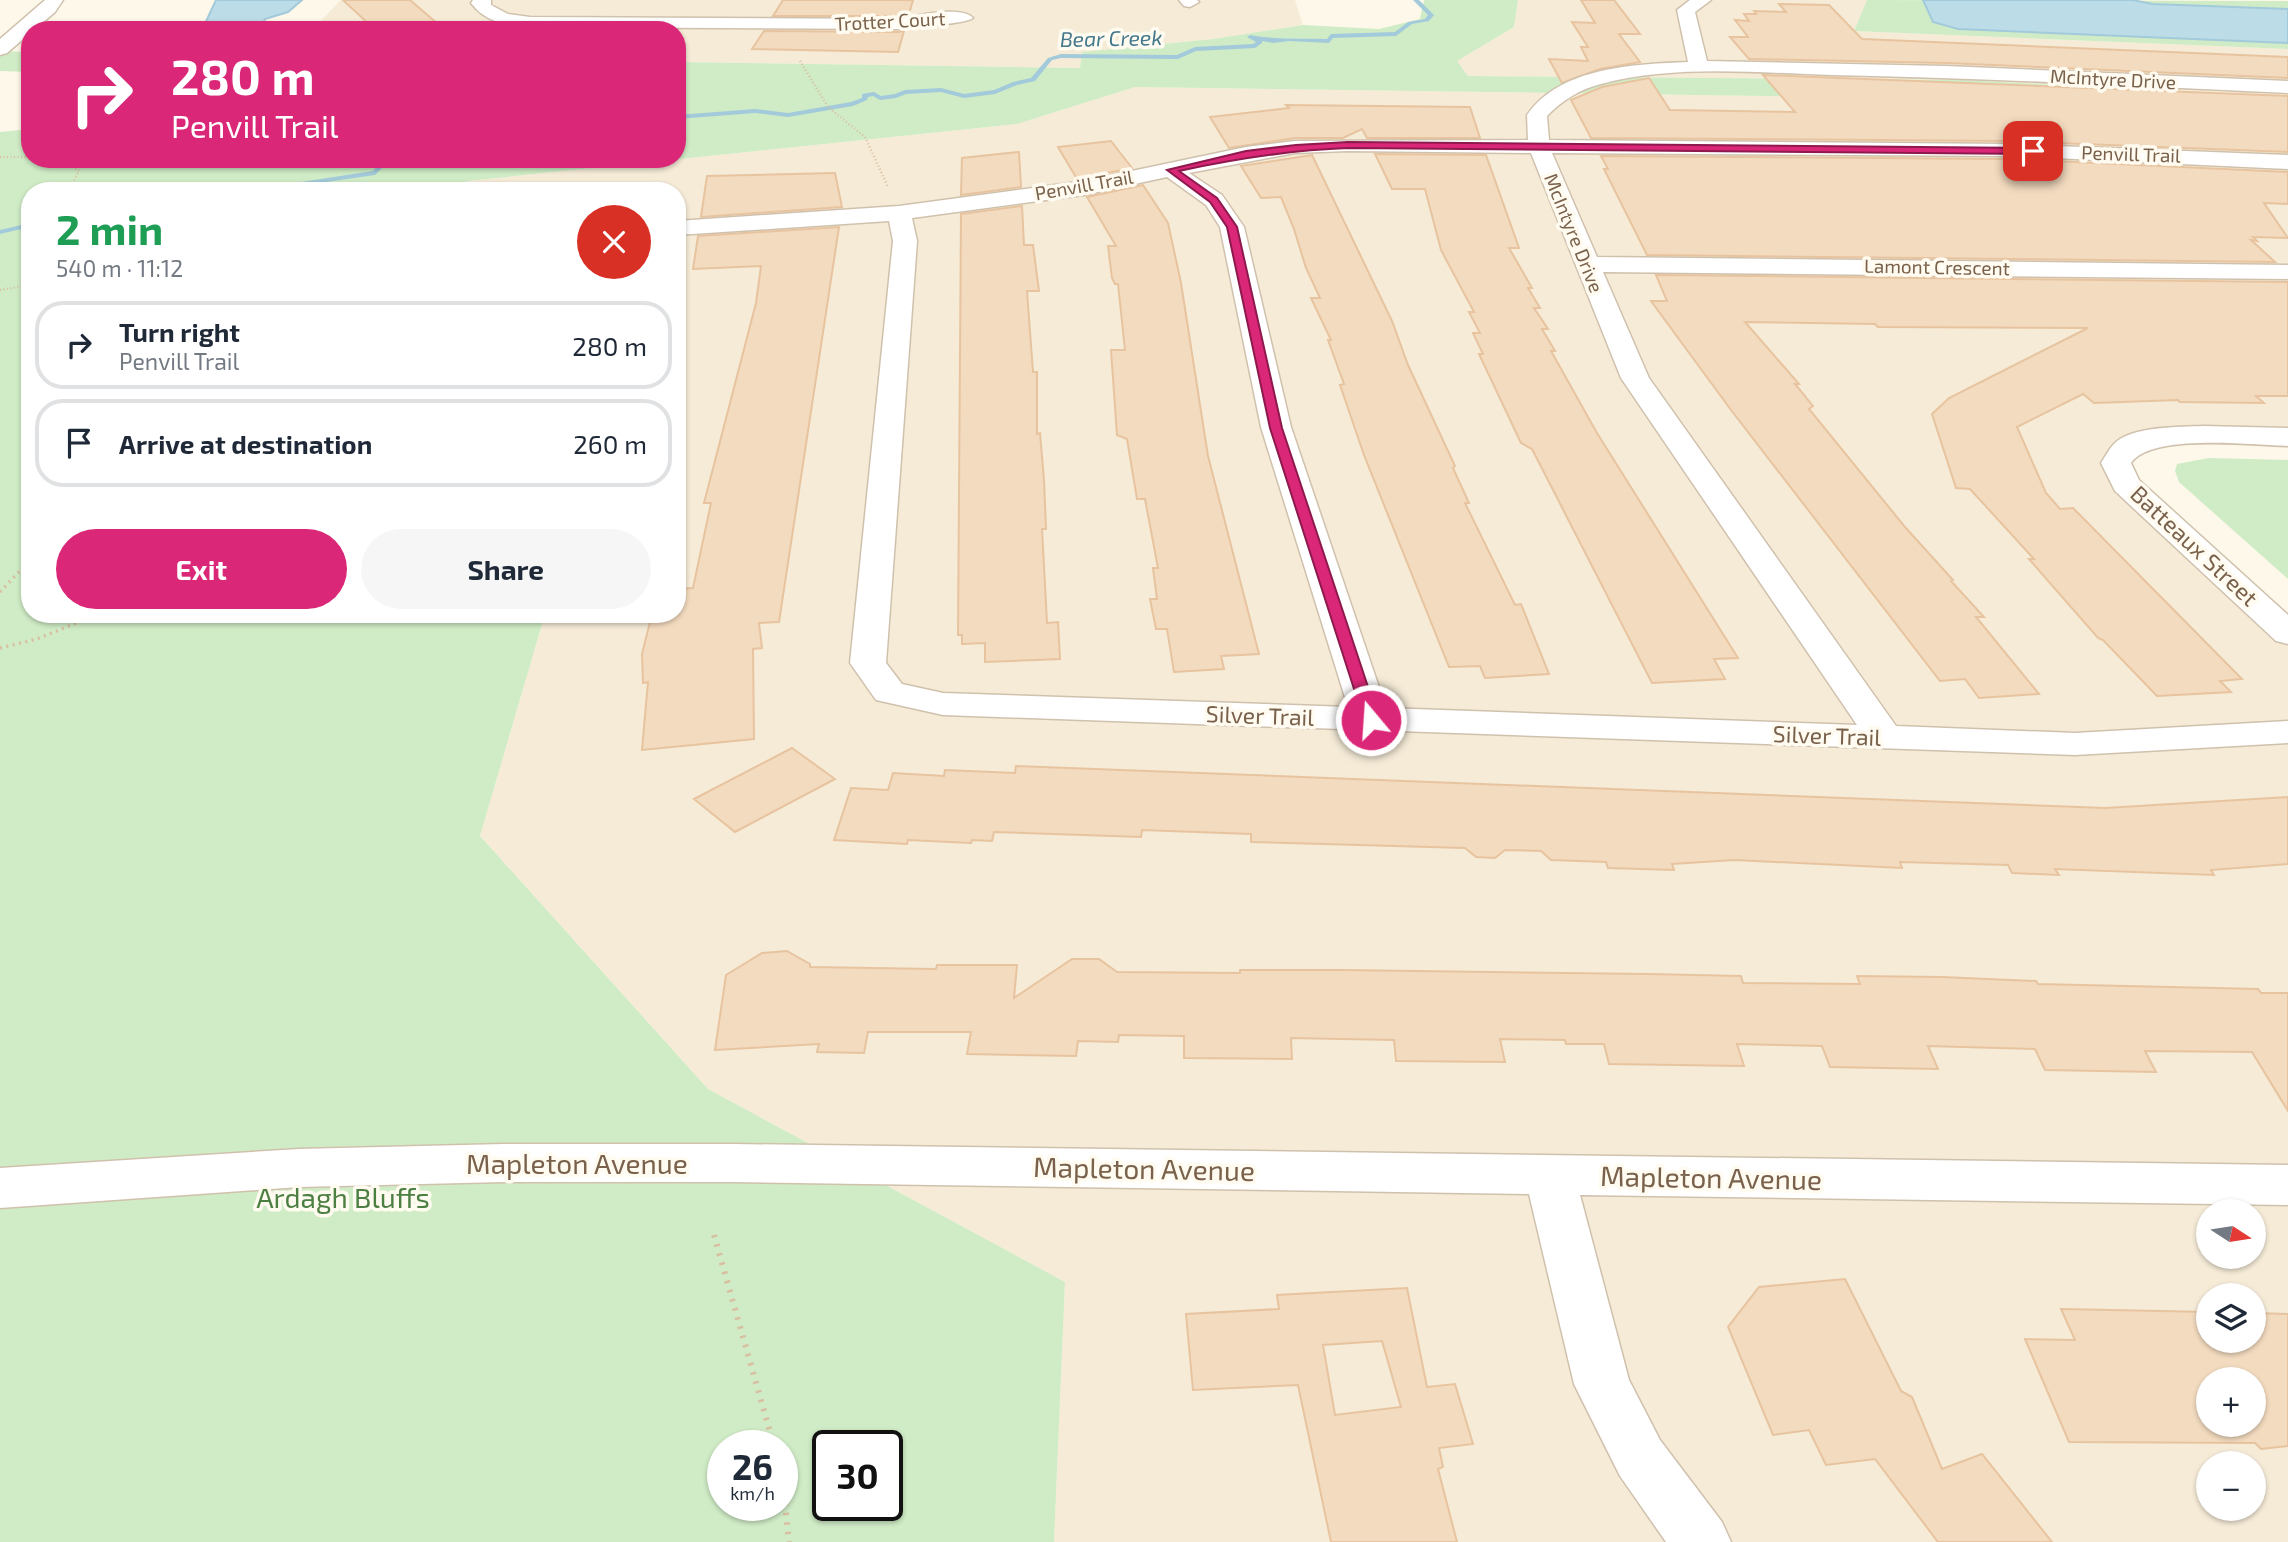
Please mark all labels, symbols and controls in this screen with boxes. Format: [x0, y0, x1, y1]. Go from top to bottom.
street label: Trotter Court [834, 6, 946, 35]
water label: Bear Creek [1060, 24, 1162, 51]
text: 280 m [171, 46, 315, 105]
icon: right [56, 49, 147, 140]
street label: McIntyre Drive [2049, 64, 2177, 93]
text: Penvill Trail [171, 106, 338, 144]
pin [2003, 121, 2063, 181]
icon: arrive [2014, 132, 2052, 170]
street label: Penvill Trail [2081, 140, 2181, 167]
street label: Penvill Trail [1033, 164, 1135, 204]
street label: McIntyre Drive [1540, 170, 1609, 296]
text: 2 min [56, 203, 163, 253]
button: close [577, 205, 651, 279]
text: 540 m · 11:12 [56, 254, 183, 282]
street label: Lamont Crescent [1864, 254, 2010, 279]
text: Turn right [119, 316, 240, 347]
icon: right [60, 326, 98, 364]
text: 280 m [572, 330, 647, 361]
text: Penvill Trail [119, 347, 239, 375]
icon: arrive [60, 424, 98, 462]
text: Arrive at destination [119, 428, 372, 459]
text: 260 m [573, 428, 647, 459]
street label: Batteaux Street [2125, 479, 2264, 611]
button: Exit [56, 529, 347, 609]
button: Share [361, 529, 651, 609]
position arrow [1334, 683, 1408, 757]
street label: Silver Trail [1205, 699, 1315, 731]
street label: Silver Trail [1772, 719, 1882, 751]
street label: Mapleton Avenue [466, 1146, 688, 1180]
street label: Mapleton Avenue [1033, 1149, 1255, 1187]
street label: Mapleton Avenue [1600, 1158, 1822, 1196]
park label: Ardagh Bluffs [256, 1180, 430, 1214]
north arrow [2196, 1199, 2266, 1269]
map controls [2196, 1199, 2266, 1521]
button: layers [2196, 1283, 2266, 1353]
button: + [2196, 1367, 2266, 1437]
speed limit sign: 30 [812, 1430, 903, 1521]
text: 26 [732, 1445, 773, 1487]
button: − [2196, 1451, 2266, 1521]
text: km/h [730, 1482, 775, 1504]

